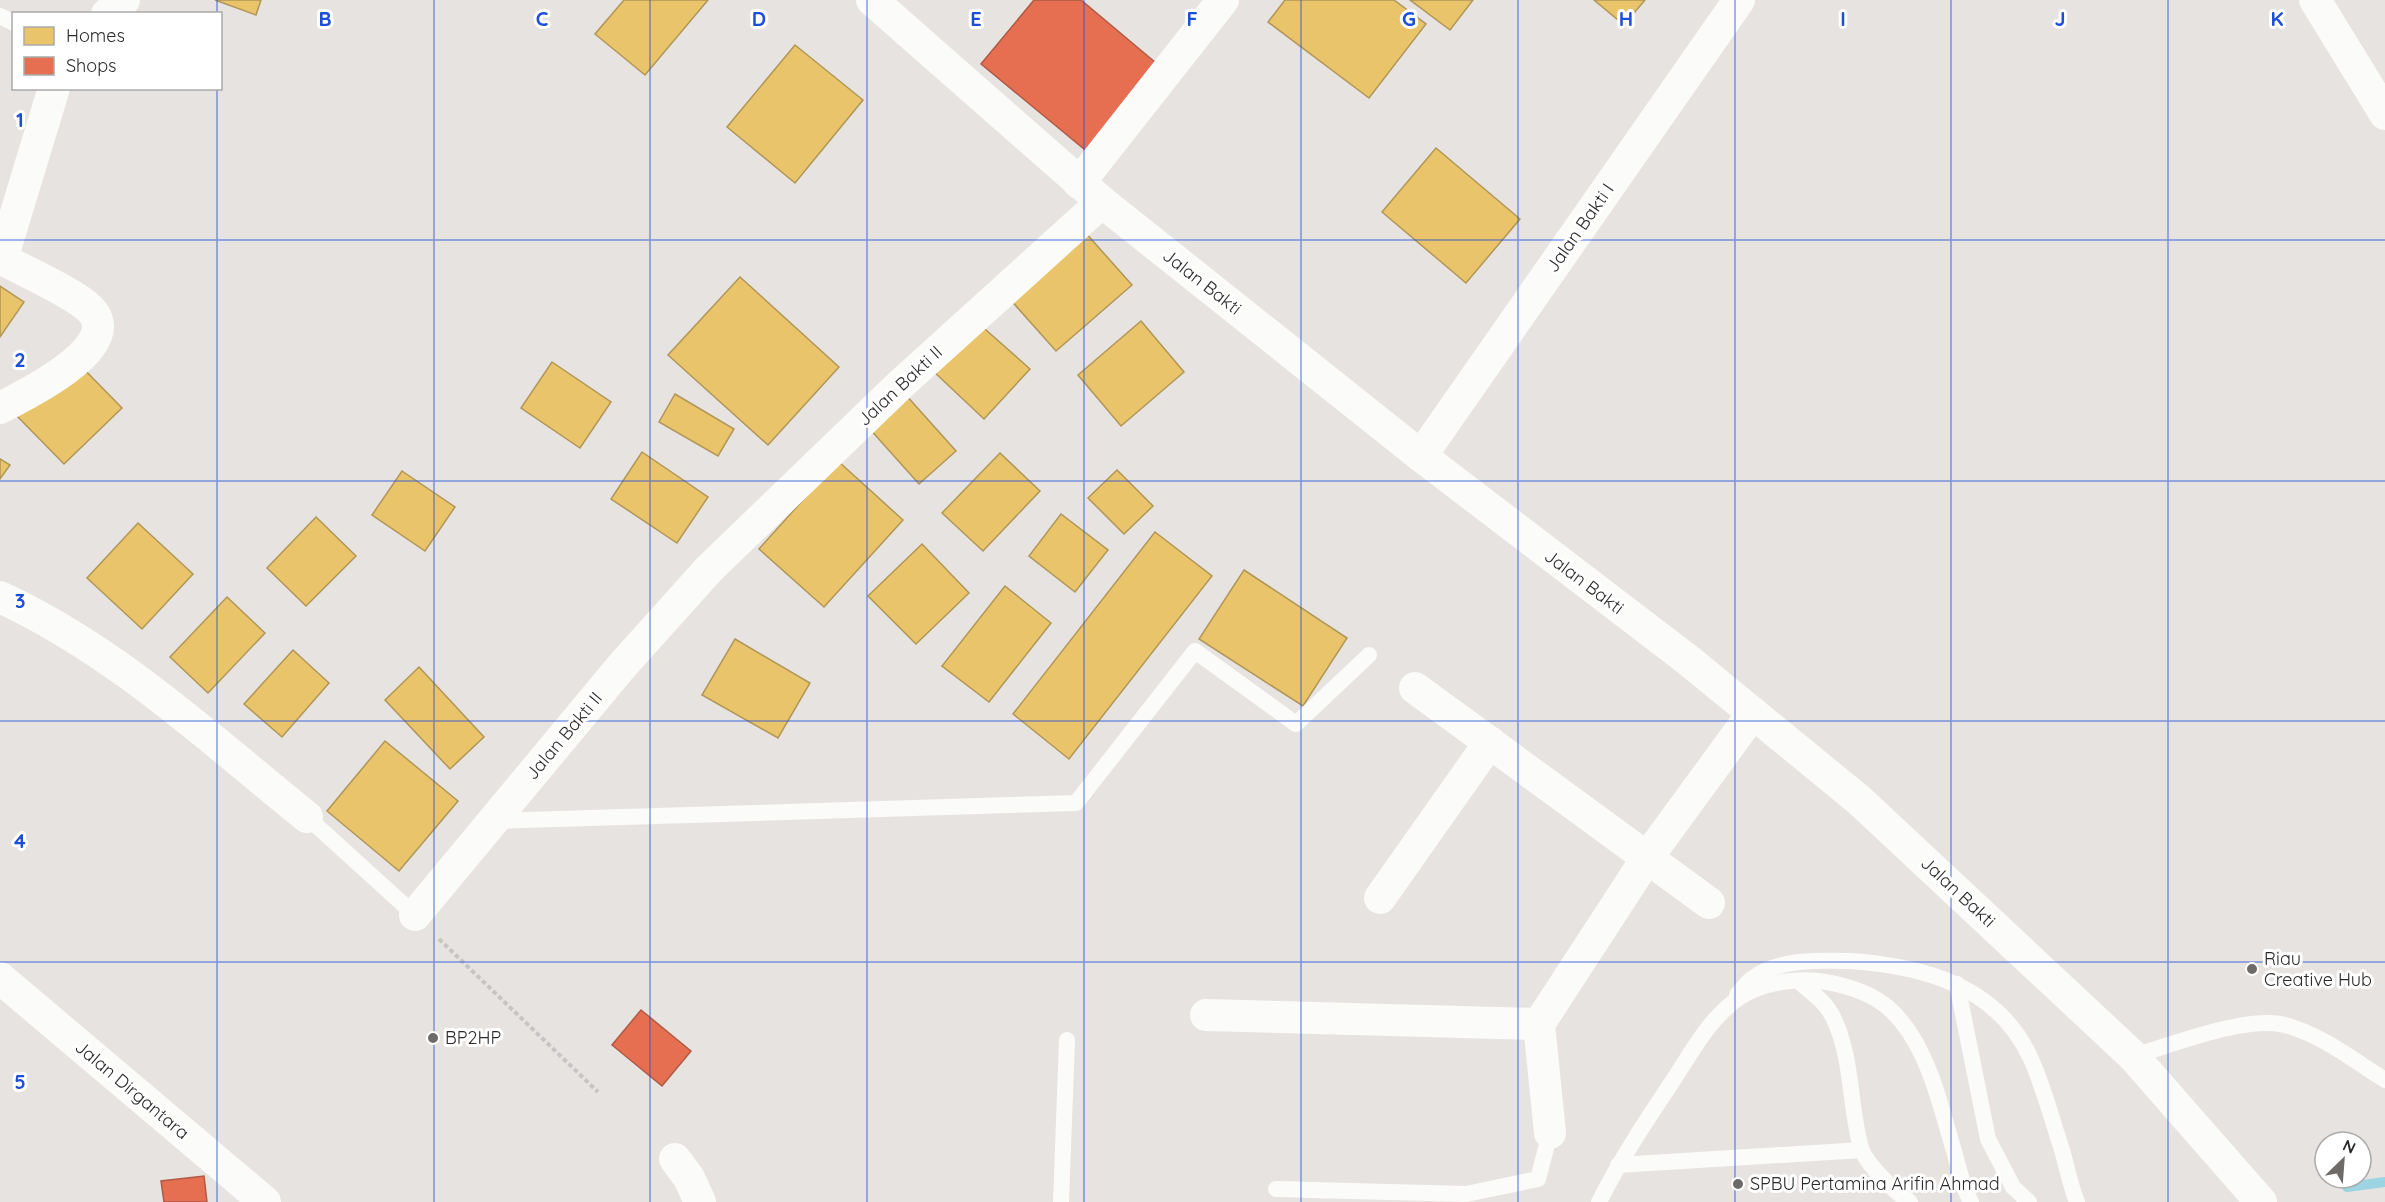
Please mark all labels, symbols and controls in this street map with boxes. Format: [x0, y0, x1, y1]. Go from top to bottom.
text: B [318, 6, 332, 31]
text: C [536, 6, 549, 31]
text: D [752, 6, 766, 31]
text: E [970, 6, 982, 31]
text: F [1186, 6, 1198, 31]
text: G [1402, 6, 1416, 31]
text: H [1619, 6, 1633, 31]
text: I [1840, 6, 1846, 31]
text: J [2054, 6, 2066, 31]
text: K [2270, 6, 2284, 31]
legend [12, 12, 222, 90]
text: Homes [66, 24, 125, 47]
text: Shops [66, 54, 117, 77]
text: 1 [16, 107, 24, 132]
street label: Jalan Bakti I [1541, 179, 1619, 277]
street label: Jalan Bakti [1158, 244, 1246, 320]
street label: Jalan Bakti II [852, 340, 947, 431]
text: 2 [14, 347, 26, 372]
street label: Jalan Bakti [1540, 544, 1629, 619]
text: 3 [15, 588, 25, 613]
street label: Jalan Bakti II [520, 687, 607, 784]
text: 4 [14, 828, 26, 853]
street label: Jalan Bakti [1916, 851, 2000, 932]
place label: Riau Creative Hub [2264, 947, 2372, 991]
marker: Riau Creative Hub [2245, 962, 2259, 976]
place label: BP2HP [445, 1026, 501, 1049]
marker: BP2HP [426, 1031, 440, 1045]
street label: Jalan Dirgantara [70, 1035, 194, 1144]
text: 5 [14, 1069, 26, 1094]
north arrow [2313, 1130, 2373, 1190]
text: N [2340, 1135, 2359, 1158]
place label: SPBU Pertamina Arifin Ahmad [1750, 1172, 2000, 1195]
marker: SPBU Pertamina Arifin Ahmad [1731, 1177, 1745, 1191]

